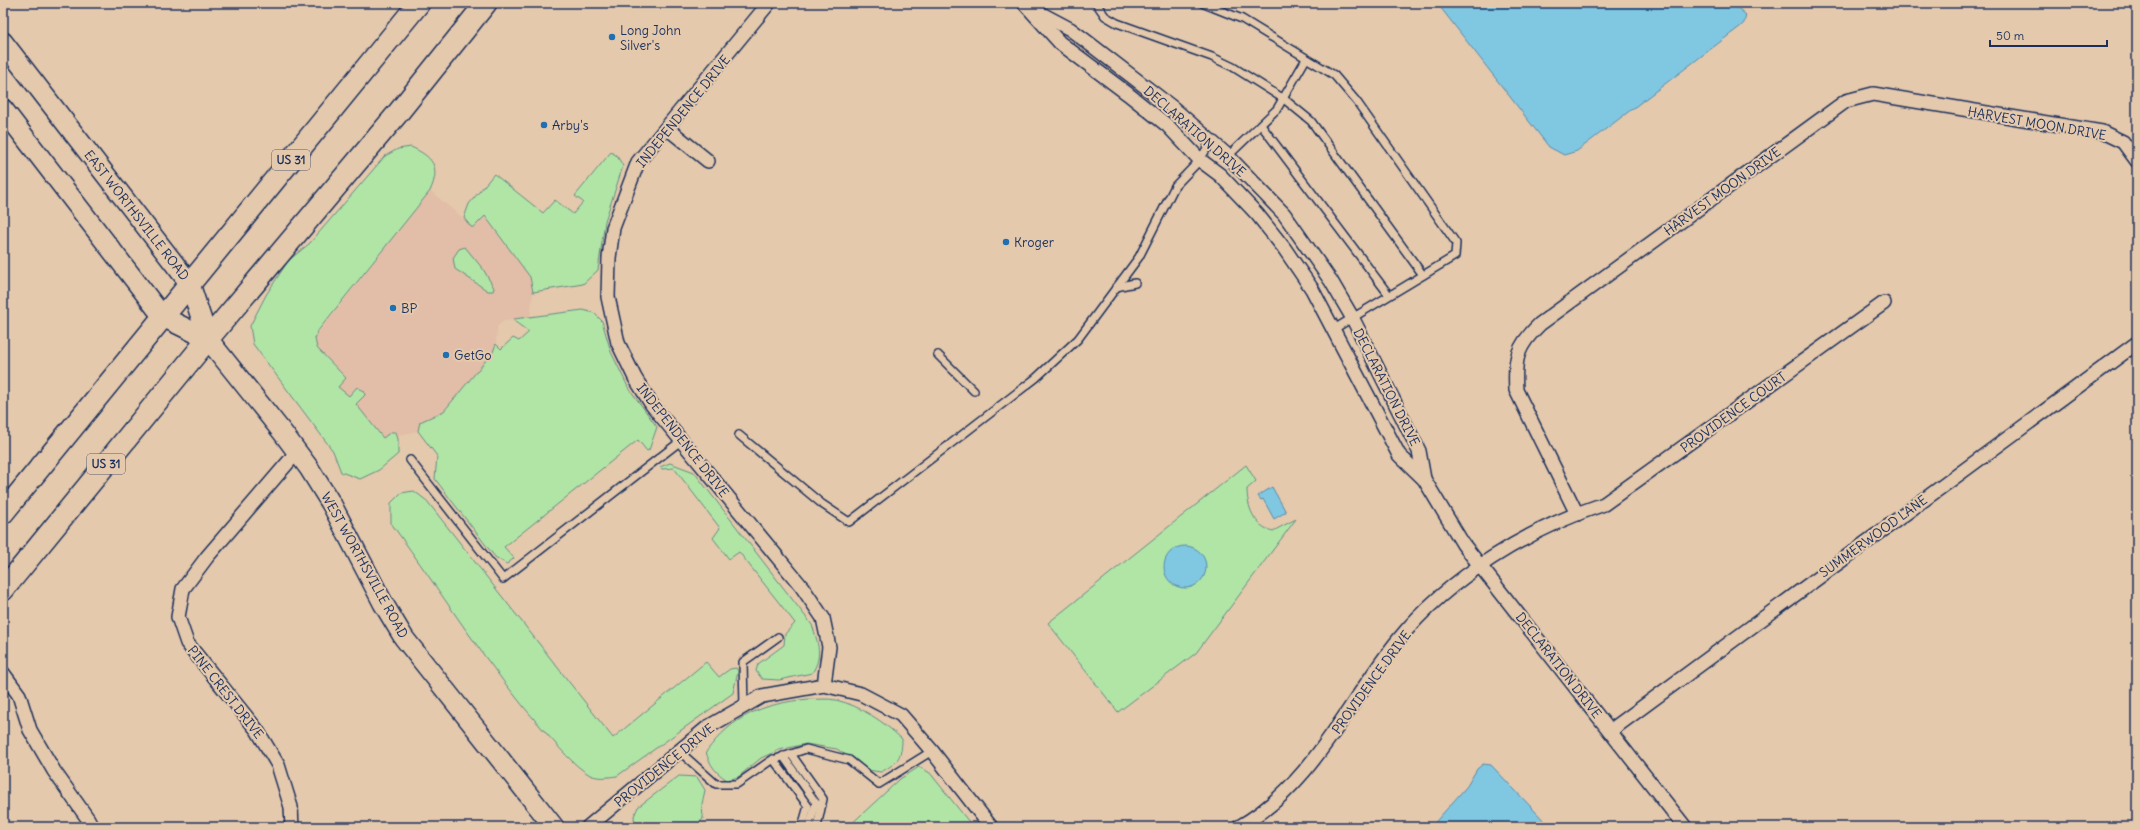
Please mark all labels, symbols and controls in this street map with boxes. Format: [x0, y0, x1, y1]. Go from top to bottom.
place label: Long John Silver's [620, 22, 681, 54]
scale bar [1990, 22, 2107, 48]
text: 50 m [1996, 28, 2025, 43]
marker: Long John Silver's [607, 32, 617, 42]
street label: INDEPENDENCE DRIVE [633, 51, 734, 171]
street label: DECLARATION DRIVE [1140, 82, 1250, 181]
street label: HARVEST MOON DRIVE [1966, 103, 2108, 144]
place label: Arby's [552, 117, 589, 134]
marker: Arby's [539, 120, 549, 130]
street label: HARVEST MOON DRIVE [1660, 143, 1784, 240]
street label: EAST WORTHSVILLE ROAD [80, 147, 193, 284]
road number: US 31 [272, 150, 310, 170]
place label: Kroger [1014, 234, 1055, 251]
marker: Kroger [1001, 237, 1011, 247]
place label: BP [401, 300, 418, 317]
marker: BP [388, 303, 398, 313]
street label: DECLARATION DRIVE [1349, 325, 1424, 449]
place label: GetGo [454, 347, 491, 364]
marker: GetGo [441, 350, 451, 360]
street label: PROVIDENCE COURT [1677, 368, 1790, 457]
street label: INDEPENDENCE DRIVE [633, 380, 733, 501]
road number: US 31 [87, 454, 125, 474]
street label: WEST WORTHSVILLE ROAD [317, 489, 412, 641]
street label: SUMMERWOOD LANE [1816, 491, 1931, 581]
street label: DECLARATION DRIVE [1512, 609, 1606, 722]
street label: PROVIDENCE DRIVE [1328, 627, 1415, 737]
street label: PINE CREST DRIVE [184, 642, 267, 743]
street label: PROVIDENCE DRIVE [611, 720, 718, 811]

